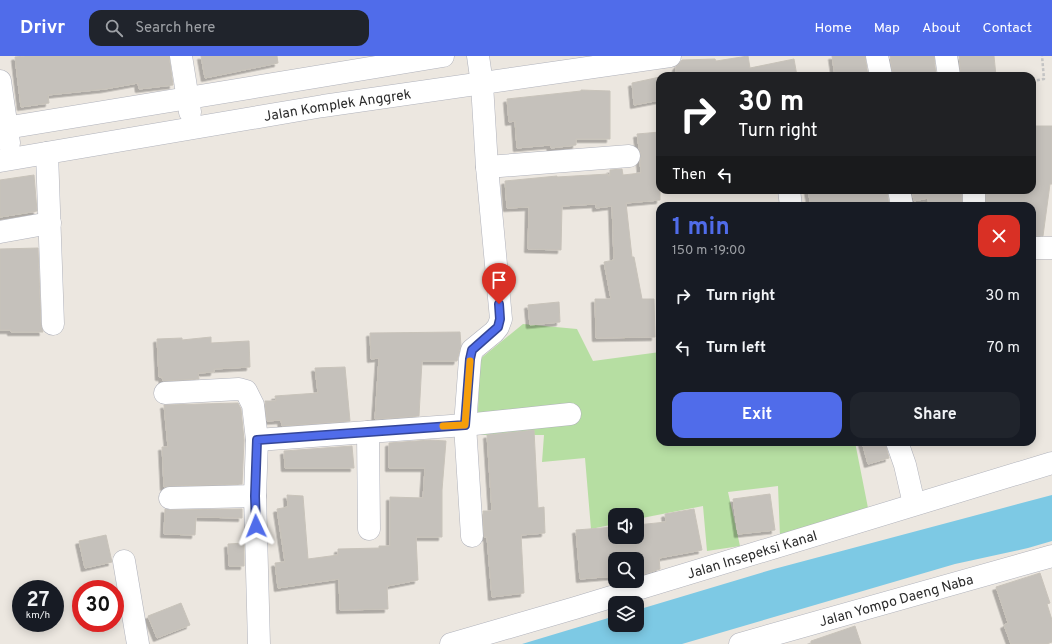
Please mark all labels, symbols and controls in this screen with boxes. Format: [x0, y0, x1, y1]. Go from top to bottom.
search box [89, 10, 369, 46]
text: Drivr [20, 16, 65, 40]
icon: search [103, 17, 125, 39]
text: Search here [135, 19, 215, 38]
text: Home [815, 20, 852, 37]
text: Map [874, 20, 900, 37]
text: About [922, 20, 961, 37]
text: Contact [983, 20, 1032, 37]
text: 30 m [738, 85, 804, 121]
street label: Jalan Komplek Anggrek [263, 86, 412, 126]
icon: right [672, 88, 724, 140]
text: Turn right [738, 120, 818, 143]
icon: left [714, 164, 736, 186]
text: Then [672, 166, 706, 185]
text: 1 min [672, 213, 730, 243]
button: close [978, 215, 1020, 257]
text: 150 m · 19:00 [672, 243, 746, 259]
pin [482, 263, 516, 304]
icon: arrive [488, 269, 510, 291]
icon: right [672, 285, 694, 307]
text: Turn right [706, 287, 775, 306]
text: 30 m [985, 287, 1020, 306]
icon: left [672, 337, 694, 359]
text: Turn left [706, 339, 766, 358]
text: 70 m [987, 339, 1020, 358]
button: Exit [672, 392, 842, 438]
button: Share [850, 392, 1020, 438]
position arrow [235, 505, 277, 547]
map controls [608, 508, 644, 632]
button: sound [608, 508, 644, 544]
street label: Jalan Insepeksi Kanal [685, 528, 820, 583]
button: search [608, 552, 644, 588]
street label: Jalan Yompo Daeng Naba [817, 572, 976, 631]
speed limit sign: 30 [72, 580, 124, 632]
text: 27 [27, 588, 49, 614]
button: layers [608, 596, 644, 632]
text: km/h [26, 609, 50, 622]

